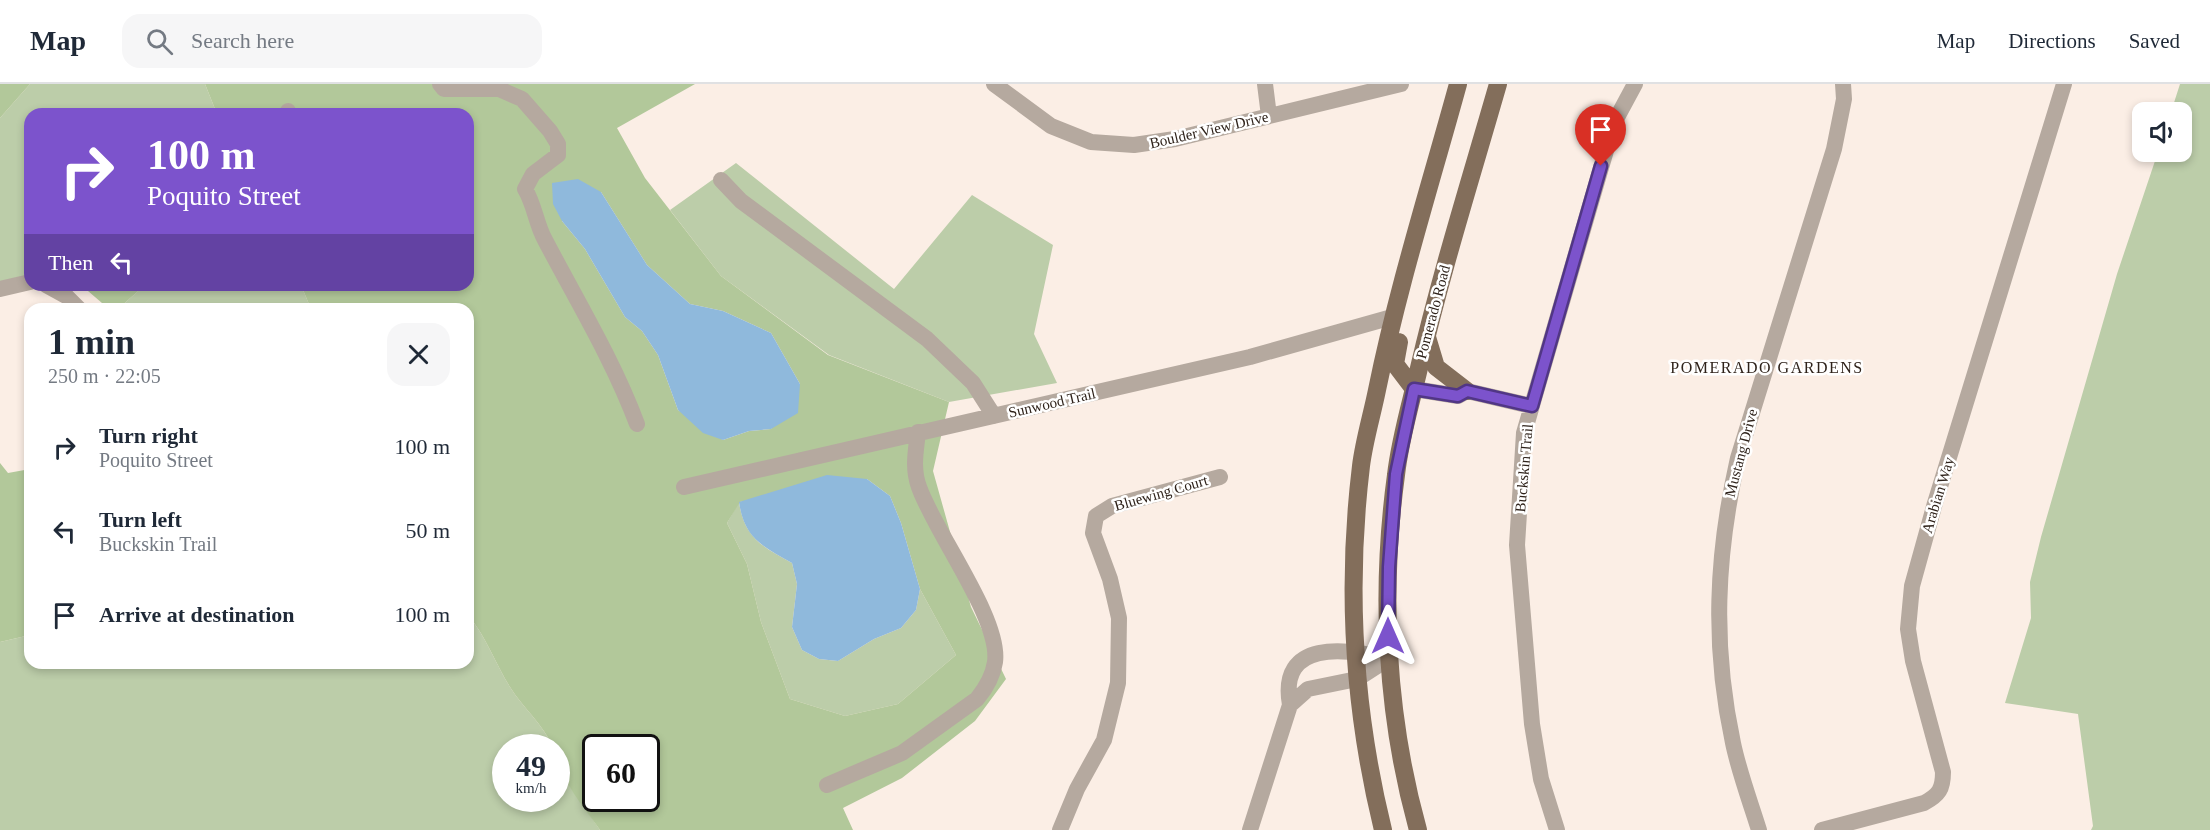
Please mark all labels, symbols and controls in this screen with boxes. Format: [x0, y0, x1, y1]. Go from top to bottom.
search box [122, 14, 542, 68]
text: Map [30, 25, 86, 56]
icon: search [143, 25, 176, 58]
text: Search here [191, 28, 294, 53]
text: Map [1937, 29, 1975, 53]
text: Directions [2008, 29, 2096, 53]
text: Saved [2129, 29, 2180, 53]
map controls [2132, 102, 2192, 162]
button: sound [2132, 102, 2192, 162]
pin [1575, 104, 1626, 166]
street label: Boulder View Drive [1148, 108, 1270, 151]
icon: arrive [1584, 113, 1617, 146]
icon: right [48, 132, 126, 210]
text: 100 m [147, 132, 256, 178]
text: Poquito Street [147, 181, 301, 211]
icon: left [105, 246, 138, 279]
text: Then [48, 250, 93, 275]
street label: Pomerado Road [1413, 263, 1453, 361]
text: 1 min [48, 322, 135, 362]
button: close [387, 323, 450, 386]
district label: POMERADO GARDENS [1670, 359, 1864, 376]
text: 250 m · 22:05 [48, 365, 161, 387]
street label: Sunwood Trail [1007, 385, 1097, 421]
street label: Mustang Drive [1722, 407, 1761, 499]
text: Turn right [99, 423, 198, 448]
street label: Buckskin Trail [1512, 423, 1536, 513]
icon: right [48, 431, 81, 464]
text: 100 m [394, 434, 450, 459]
text: Poquito Street [99, 449, 213, 471]
street label: Arabian Way [1919, 454, 1957, 535]
street label: Bluewing Court [1113, 472, 1210, 514]
text: Turn left [99, 507, 182, 532]
icon: left [48, 515, 81, 548]
text: 50 m [405, 518, 450, 543]
text: Buckskin Trail [99, 533, 217, 555]
icon: arrive [48, 599, 81, 632]
text: Arrive at destination [99, 602, 295, 627]
text: 100 m [394, 602, 450, 627]
position arrow [1356, 604, 1420, 668]
speed limit sign: 60 [582, 734, 660, 812]
text: 49 [516, 749, 546, 782]
text: km/h [516, 780, 546, 796]

